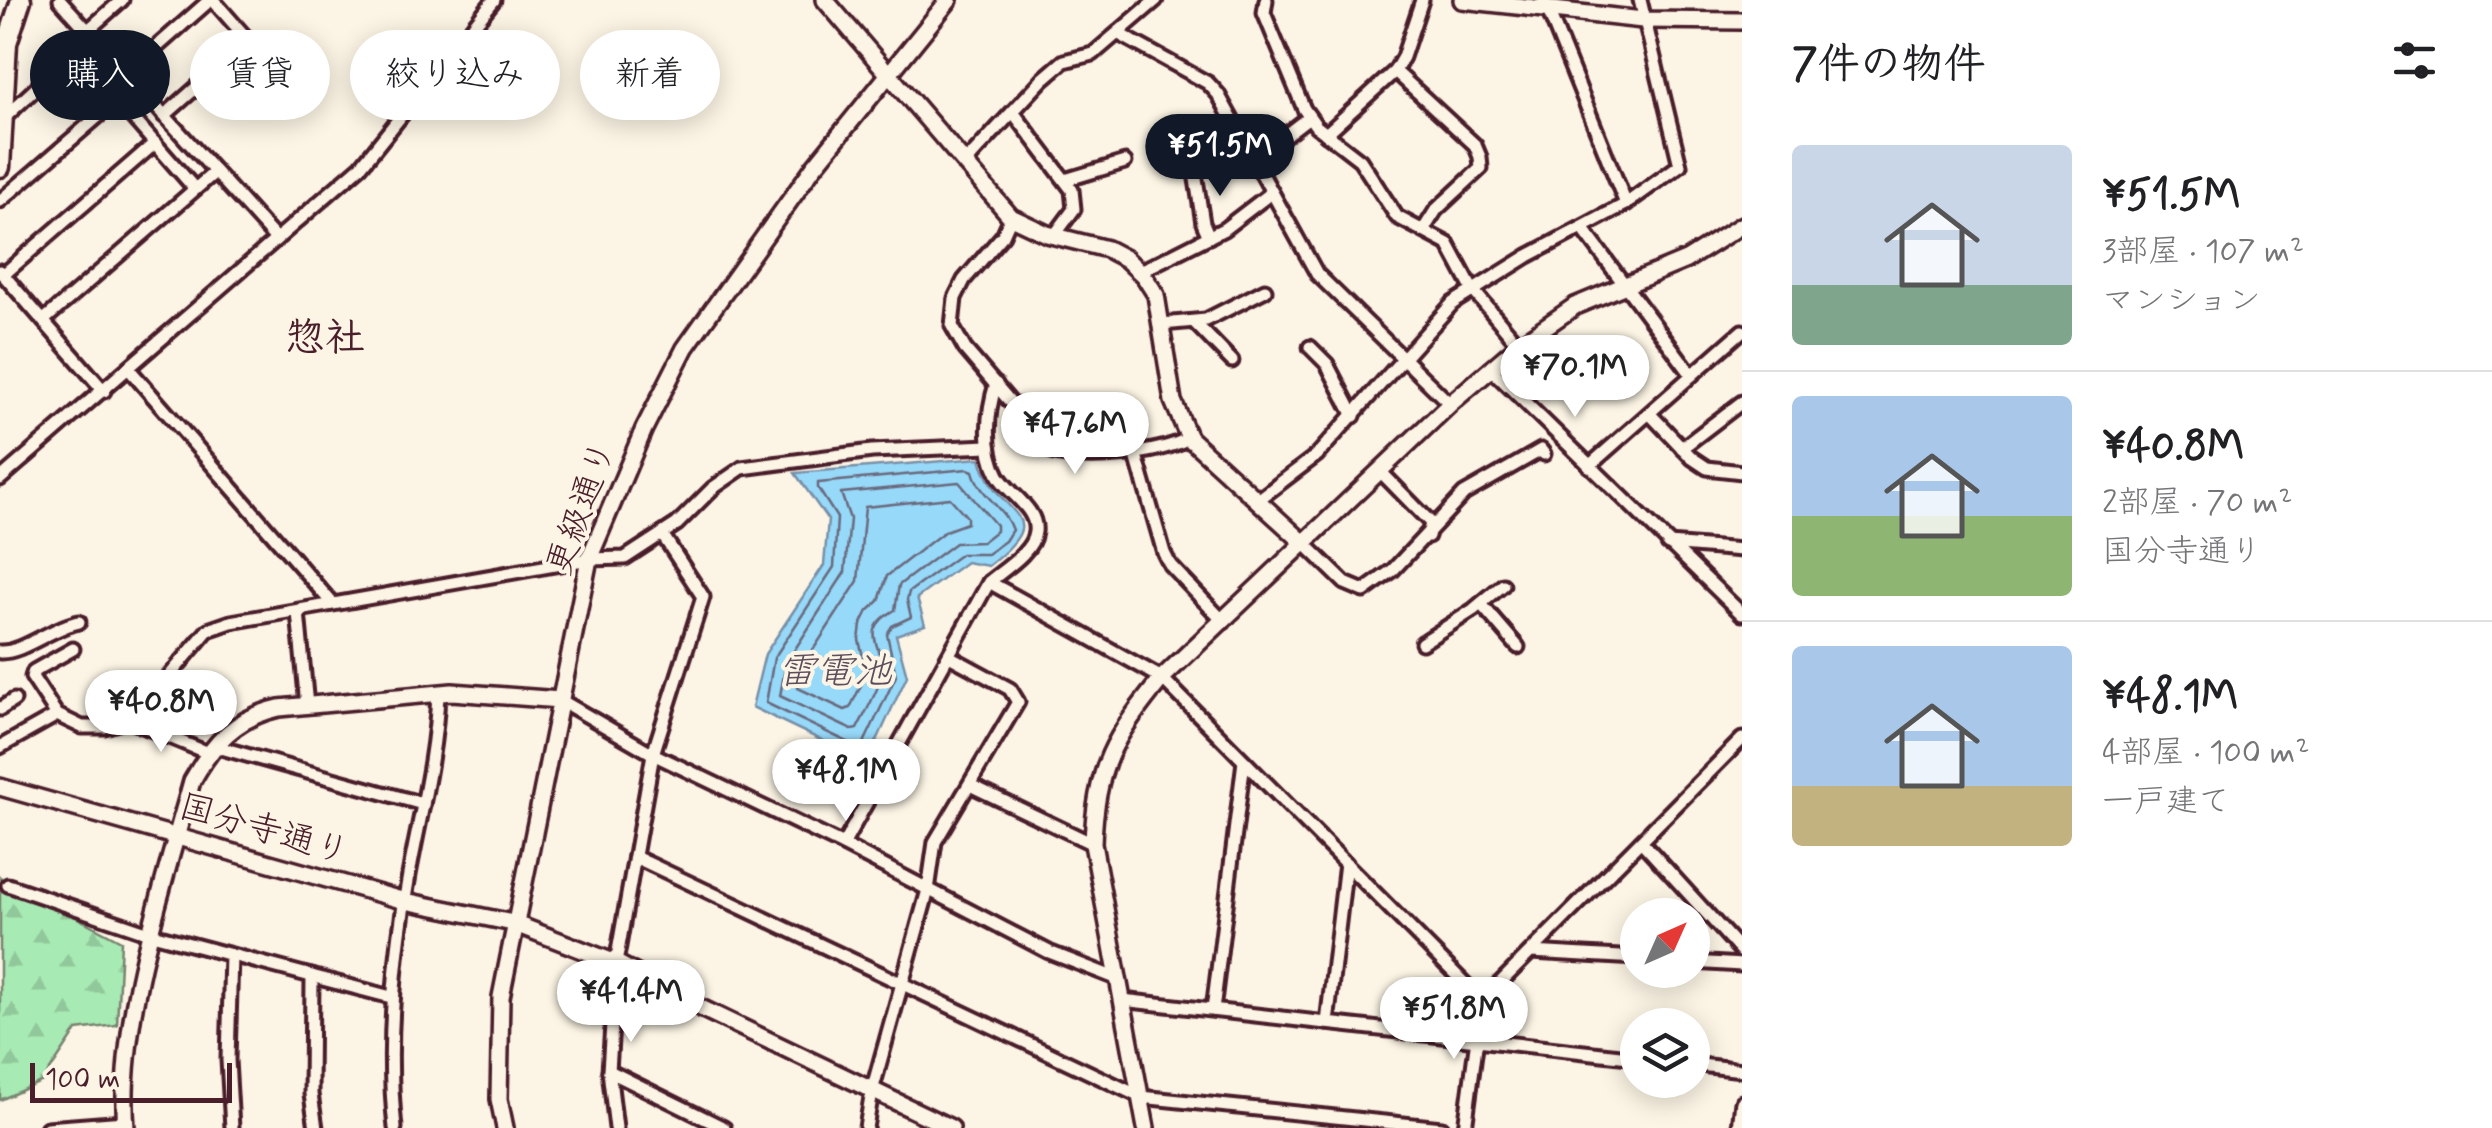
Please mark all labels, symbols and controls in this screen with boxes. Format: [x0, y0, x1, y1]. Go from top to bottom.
chip: 購入 [30, 30, 170, 120]
chip: 賃貸 [190, 30, 330, 120]
chip: 絞り込み [350, 30, 560, 120]
chip: 新着 [580, 30, 720, 120]
icon: filters [2387, 33, 2442, 88]
text: 7件の物件 [1792, 38, 1986, 93]
pin: ¥51.5M [1139, 114, 1301, 199]
text: ¥51.5M [1167, 125, 1273, 167]
text: ¥51.5M [2102, 169, 2240, 224]
icon: home [1872, 185, 1992, 305]
text: 3部屋 · 107 m² [2102, 231, 2304, 273]
text: マンション [2102, 280, 2261, 322]
district label: 惣社 [285, 313, 365, 365]
pin: ¥70.1M [1494, 335, 1656, 420]
text: ¥70.1M [1522, 346, 1628, 388]
pin: ¥47.6M [994, 392, 1156, 477]
text: ¥47.6M [1023, 403, 1127, 445]
text: ¥40.8M [2102, 420, 2244, 475]
street label: 更級通り [536, 434, 628, 582]
icon: home [1872, 436, 1992, 556]
text: 2部屋 · 70 m² [2102, 482, 2292, 524]
text: 国分寺通り [2102, 531, 2262, 573]
water label: 雷電池 [778, 648, 893, 697]
pin: ¥40.8M [80, 670, 242, 755]
text: ¥48.1M [2102, 670, 2238, 725]
text: ¥40.8M [107, 681, 215, 723]
icon: home [1872, 686, 1992, 806]
text: 4部屋 · 100 m² [2102, 732, 2309, 774]
pin: ¥48.1M [765, 739, 927, 824]
text: ¥48.1M [794, 750, 898, 792]
text: 一戸建て [2102, 781, 2230, 823]
street label: 国分寺通り [174, 784, 354, 876]
north arrow [1620, 898, 1710, 988]
map controls [1620, 898, 1710, 1098]
pin: ¥41.4M [550, 960, 712, 1045]
text: ¥41.4M [579, 971, 683, 1013]
pin: ¥51.8M [1373, 977, 1535, 1062]
text: ¥51.8M [1402, 988, 1506, 1030]
button: layers [1620, 1008, 1710, 1098]
scale bar [30, 1058, 232, 1102]
text: 100 m [45, 1062, 120, 1099]

